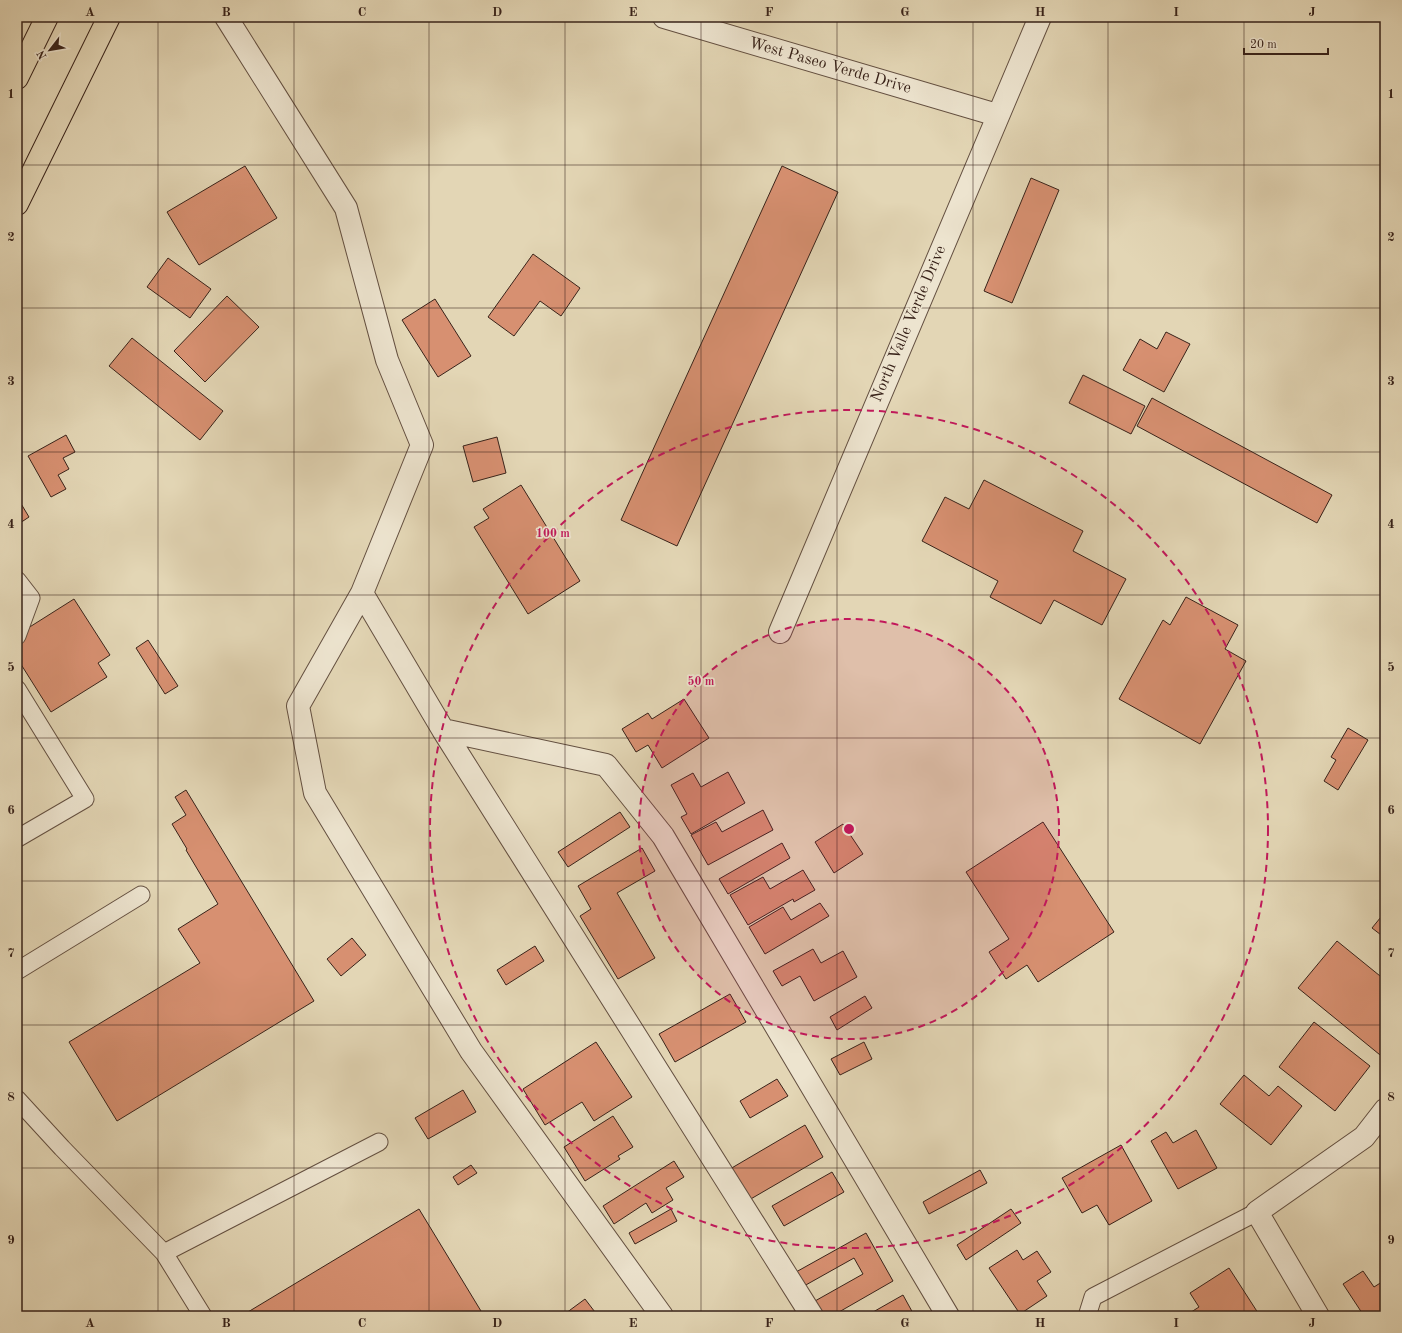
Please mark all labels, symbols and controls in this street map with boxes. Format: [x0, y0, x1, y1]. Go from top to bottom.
text: A [85, 6, 95, 19]
text: B [221, 6, 231, 19]
text: C [358, 6, 366, 19]
text: D [492, 6, 502, 19]
text: E [629, 6, 638, 19]
text: F [765, 6, 774, 19]
text: G [900, 6, 910, 19]
text: H [1035, 6, 1046, 19]
text: I [1173, 6, 1179, 19]
text: J [1308, 6, 1316, 19]
north arrow [30, 30, 70, 70]
scale bar [1244, 30, 1328, 56]
street label: West Paseo Verde Drive [747, 35, 913, 97]
text: 20 m [1250, 39, 1277, 51]
text: N [36, 47, 50, 61]
text: 1 [7, 88, 15, 101]
text: 1 [1387, 88, 1395, 101]
text: 2 [7, 231, 15, 244]
text: 2 [1387, 231, 1395, 244]
street label: North Valle Verde Drive [869, 243, 949, 405]
text: 3 [7, 375, 15, 388]
text: 3 [1387, 375, 1395, 388]
text: 4 [7, 518, 15, 531]
text: 4 [1387, 518, 1395, 531]
text: 100 m [536, 528, 570, 540]
text: 5 [7, 661, 15, 674]
text: 5 [1387, 661, 1395, 674]
text: 50 m [688, 675, 715, 688]
text: 6 [7, 804, 15, 817]
text: 6 [1387, 804, 1395, 817]
centre of rings [842, 822, 856, 836]
text: 7 [7, 947, 15, 960]
text: 7 [1387, 947, 1395, 960]
text: 8 [7, 1091, 15, 1104]
text: 8 [1387, 1091, 1395, 1104]
text: 9 [7, 1234, 15, 1247]
text: 9 [1387, 1234, 1395, 1247]
text: A [85, 1317, 95, 1330]
text: B [221, 1317, 231, 1330]
text: C [358, 1317, 366, 1330]
text: D [492, 1317, 502, 1330]
text: E [629, 1317, 638, 1330]
text: F [765, 1317, 774, 1330]
text: G [900, 1317, 910, 1330]
text: H [1035, 1317, 1046, 1330]
text: I [1173, 1317, 1179, 1330]
text: J [1308, 1317, 1316, 1330]

